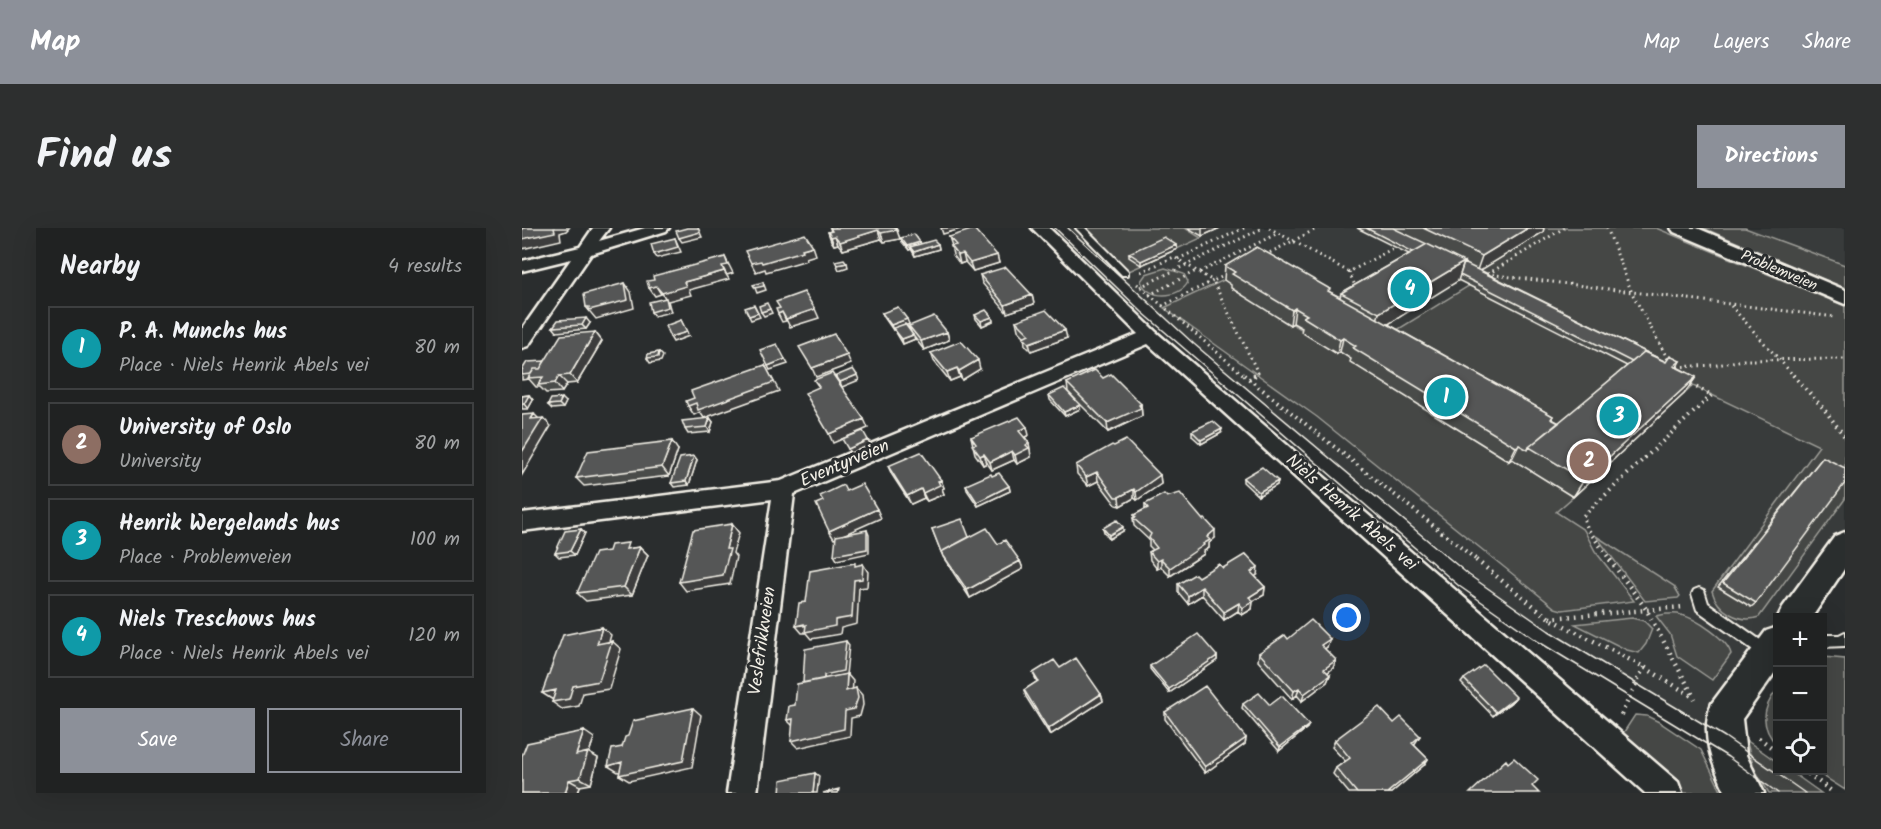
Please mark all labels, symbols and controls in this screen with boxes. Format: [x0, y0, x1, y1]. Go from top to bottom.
text: Map [30, 20, 81, 65]
text: Map [1643, 26, 1680, 59]
text: Layers [1713, 26, 1769, 59]
text: Share [1802, 26, 1851, 59]
text: Find us [36, 123, 172, 190]
button: Directions [1697, 125, 1845, 188]
street label: Problemveien [1737, 244, 1821, 298]
text: Nearby [60, 246, 140, 288]
text: 4 results [388, 251, 462, 283]
pin: 4 [1390, 266, 1430, 312]
text: P. A. Munchs hus [119, 315, 287, 350]
text: 1 [78, 332, 85, 364]
text: 80 m [414, 332, 460, 364]
text: Place · Niels Henrik Abels vei [119, 350, 369, 382]
pin: 1 [1426, 374, 1466, 420]
pin: 3 [1600, 394, 1638, 438]
text: University of Oslo [119, 411, 292, 446]
text: 2 [76, 428, 87, 460]
text: 80 m [414, 428, 460, 460]
street label: Eventyrveien [796, 432, 894, 496]
pin: 2 [1570, 438, 1608, 484]
text: University [119, 446, 201, 478]
street label: Niels Henrik Abels vei [1278, 447, 1424, 579]
text: Henrik Wergelands hus [119, 507, 340, 542]
text: 3 [76, 524, 87, 556]
text: 100 m [410, 524, 460, 556]
text: Place · Problemveien [119, 542, 292, 574]
street label: Veslefrikkveien [741, 585, 785, 697]
text: Niels Treschows hus [119, 603, 316, 638]
your location [1332, 603, 1361, 632]
map controls [1773, 613, 1827, 775]
button: + [1773, 613, 1827, 667]
text: 4 [76, 620, 87, 652]
text: 120 m [408, 620, 460, 652]
text: Place · Niels Henrik Abels vei [119, 638, 369, 670]
button: − [1773, 667, 1827, 721]
button: Save [60, 708, 255, 773]
button: Share [267, 708, 462, 773]
button: locate [1773, 721, 1827, 775]

